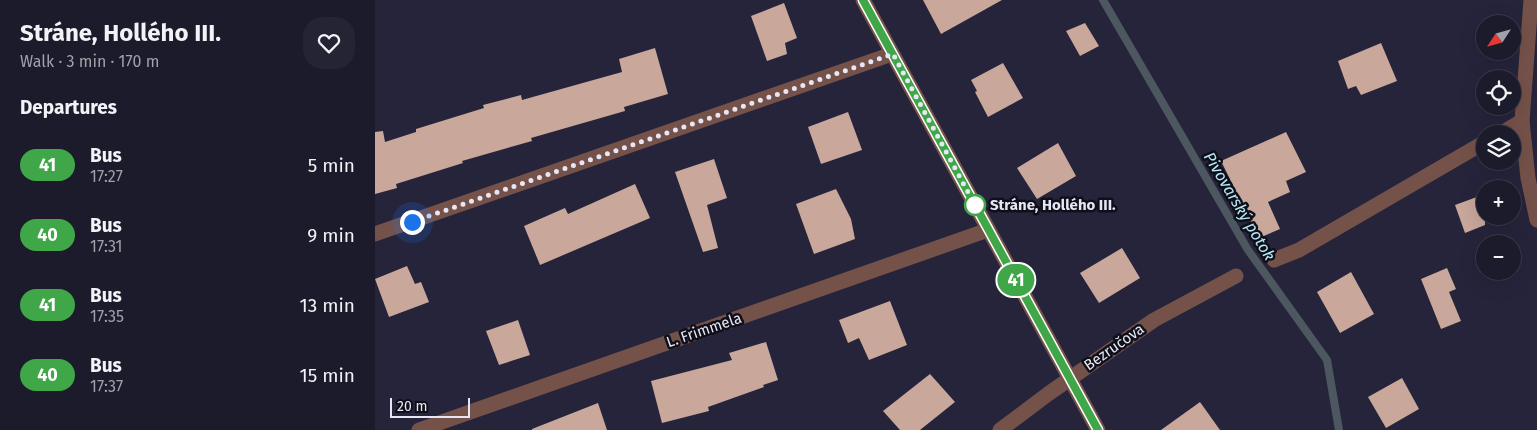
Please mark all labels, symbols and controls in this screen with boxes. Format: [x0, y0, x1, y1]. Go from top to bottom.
north arrow [1476, 15, 1521, 60]
map controls [1476, 15, 1521, 280]
button: heart [303, 17, 355, 69]
text: Stráne, Hollého III. [20, 19, 221, 47]
text: Walk · 3 min · 170 m [20, 52, 159, 71]
button: locate [1476, 70, 1521, 115]
text: Departures [20, 96, 117, 119]
button: layers [1476, 125, 1521, 170]
text: Bus [90, 144, 122, 167]
water label: Pivovarský potok [1200, 149, 1280, 264]
text: 41 [39, 154, 56, 176]
text: 5 min [308, 154, 355, 177]
text: 17:27 [90, 167, 123, 186]
button: + [1476, 180, 1521, 225]
marker: Stráne, Hollého III. [964, 194, 986, 216]
place label: Stráne, Hollého III. [990, 196, 1116, 214]
your location [400, 210, 425, 235]
text: Bus [90, 214, 122, 237]
text: 40 [37, 224, 58, 246]
text: 9 min [307, 224, 355, 247]
button: − [1476, 235, 1521, 280]
text: 17:31 [90, 237, 123, 256]
line badge: 41 [993, 264, 1039, 296]
text: 41 [1007, 269, 1025, 291]
text: Bus [90, 284, 122, 307]
text: 41 [39, 294, 56, 316]
text: 13 min [299, 294, 355, 317]
text: 17:35 [90, 307, 124, 326]
street label: L. Frimmela [664, 309, 744, 351]
street label: Bezručova [1081, 320, 1147, 374]
text: Bus [90, 354, 122, 377]
text: 40 [37, 364, 58, 386]
text: 15 min [299, 364, 355, 387]
text: 17:37 [90, 377, 123, 396]
scale bar [390, 395, 470, 418]
text: 20 m [397, 398, 427, 415]

